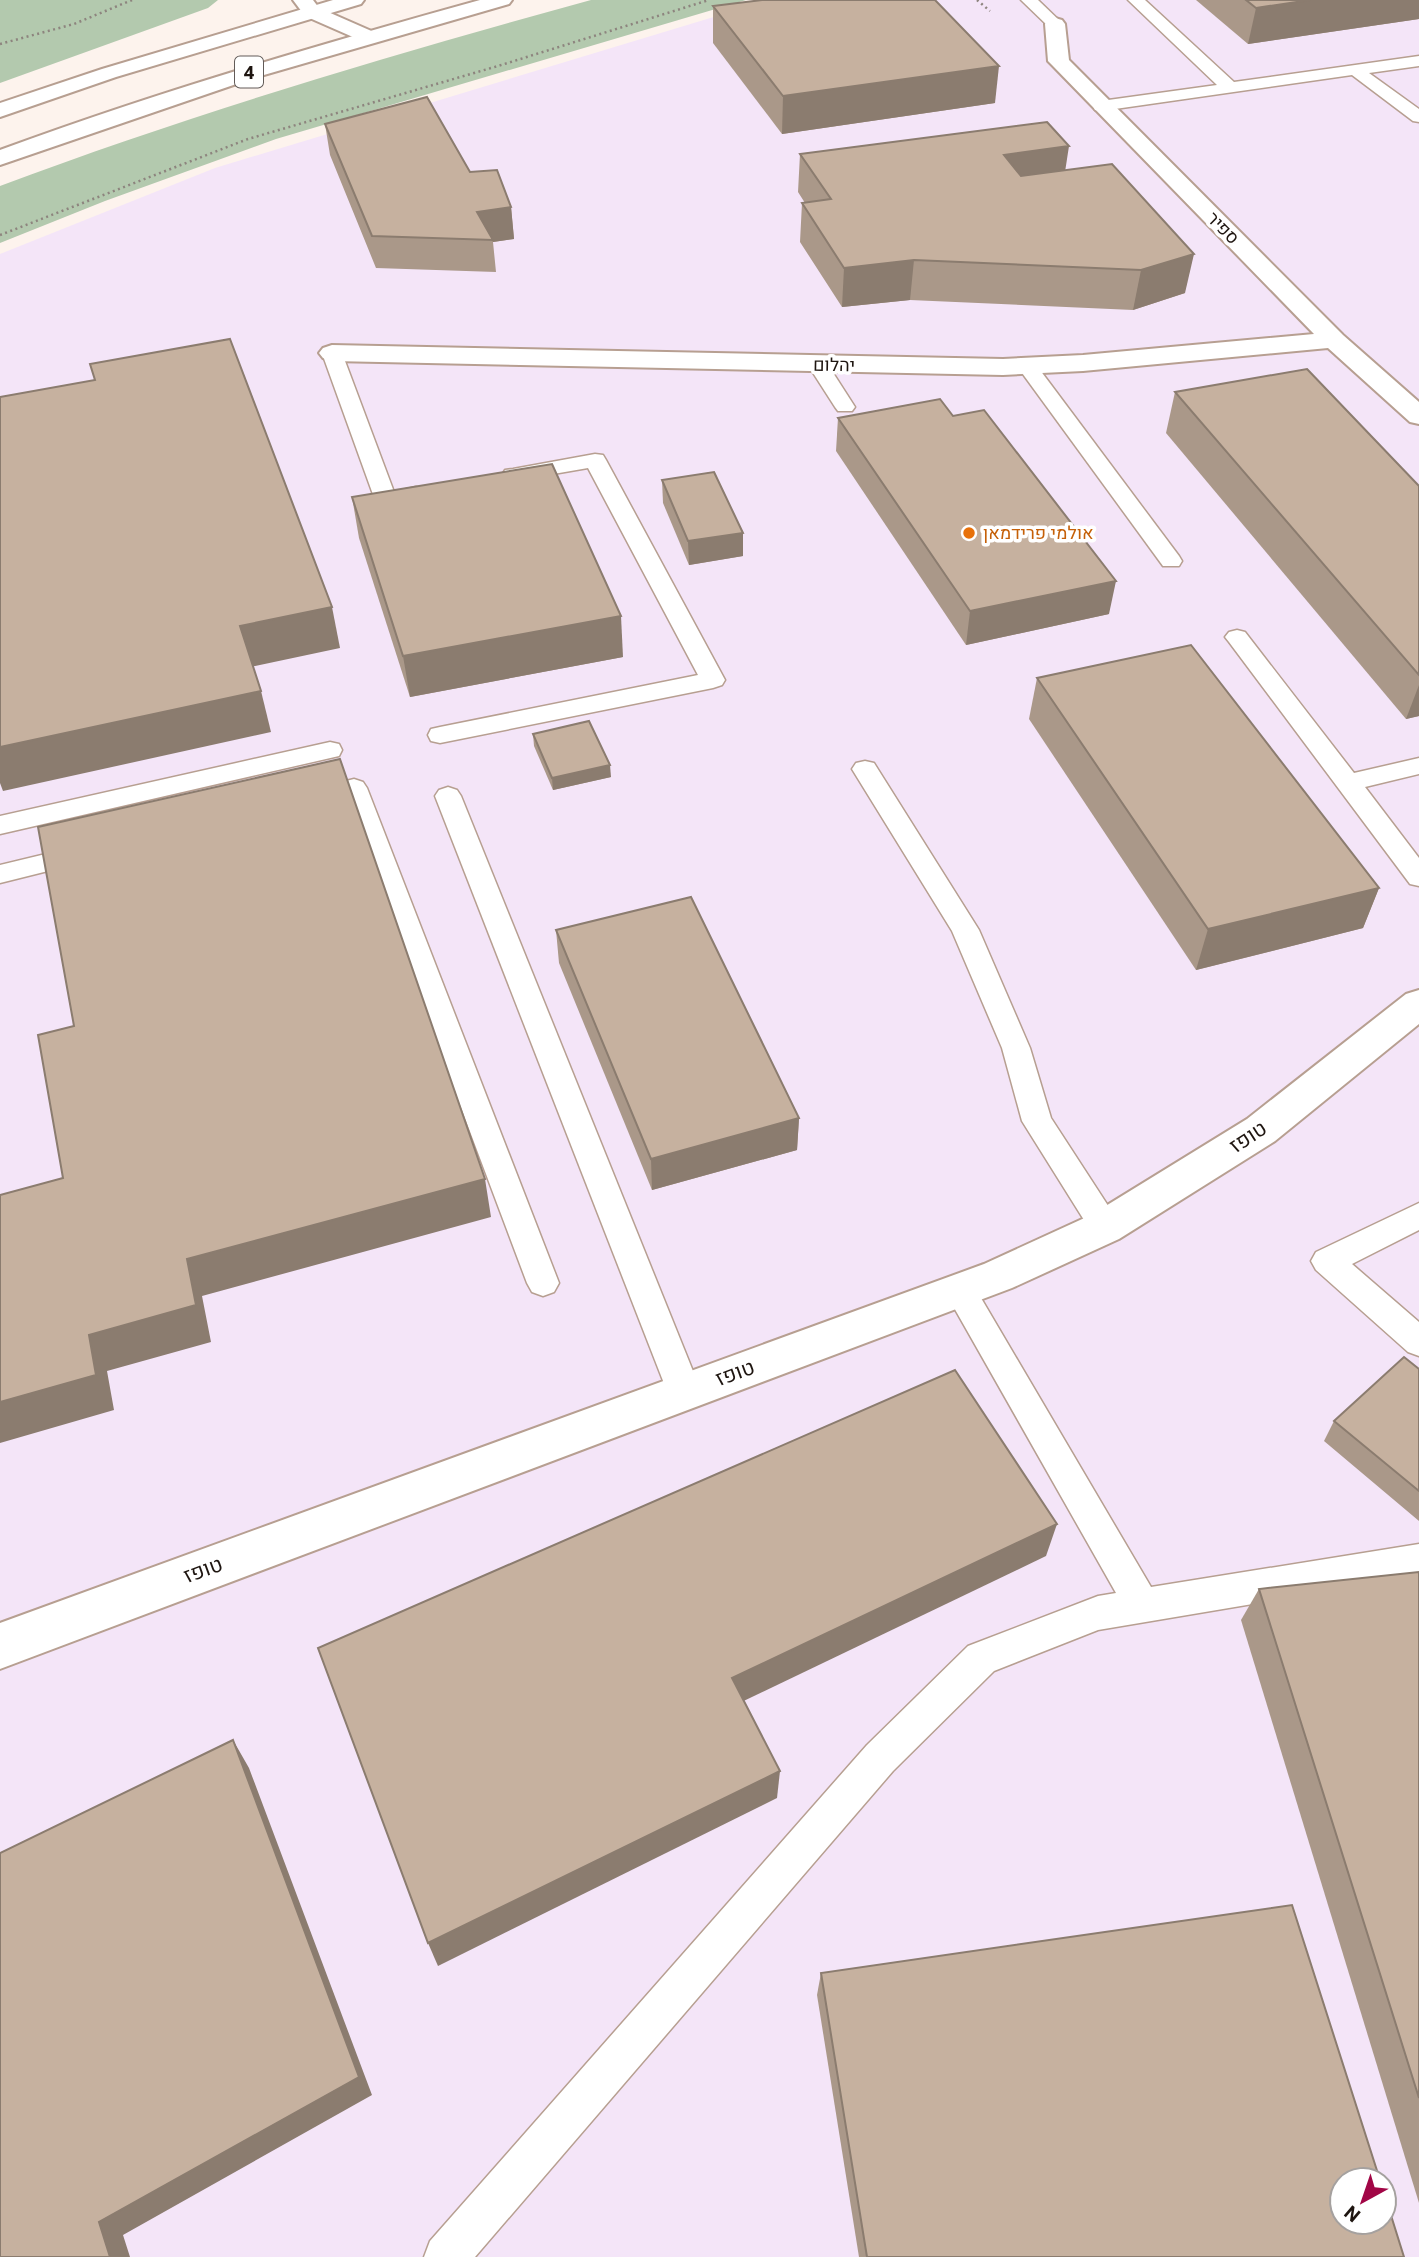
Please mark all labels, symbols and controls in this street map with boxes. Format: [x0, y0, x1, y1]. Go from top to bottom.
road number: 4 [235, 57, 263, 88]
street label: ספיר [1200, 206, 1245, 251]
street label: יהלום [813, 352, 855, 379]
place label: אולמי פרידמאן [983, 520, 1094, 547]
marker: אולמי פרידמאן [961, 525, 977, 541]
street label: טופז [1223, 1114, 1273, 1161]
street label: טופז [711, 1352, 759, 1395]
street label: טופז [179, 1549, 227, 1592]
north arrow [1328, 2166, 1398, 2236]
text: N [1339, 2198, 1367, 2228]

